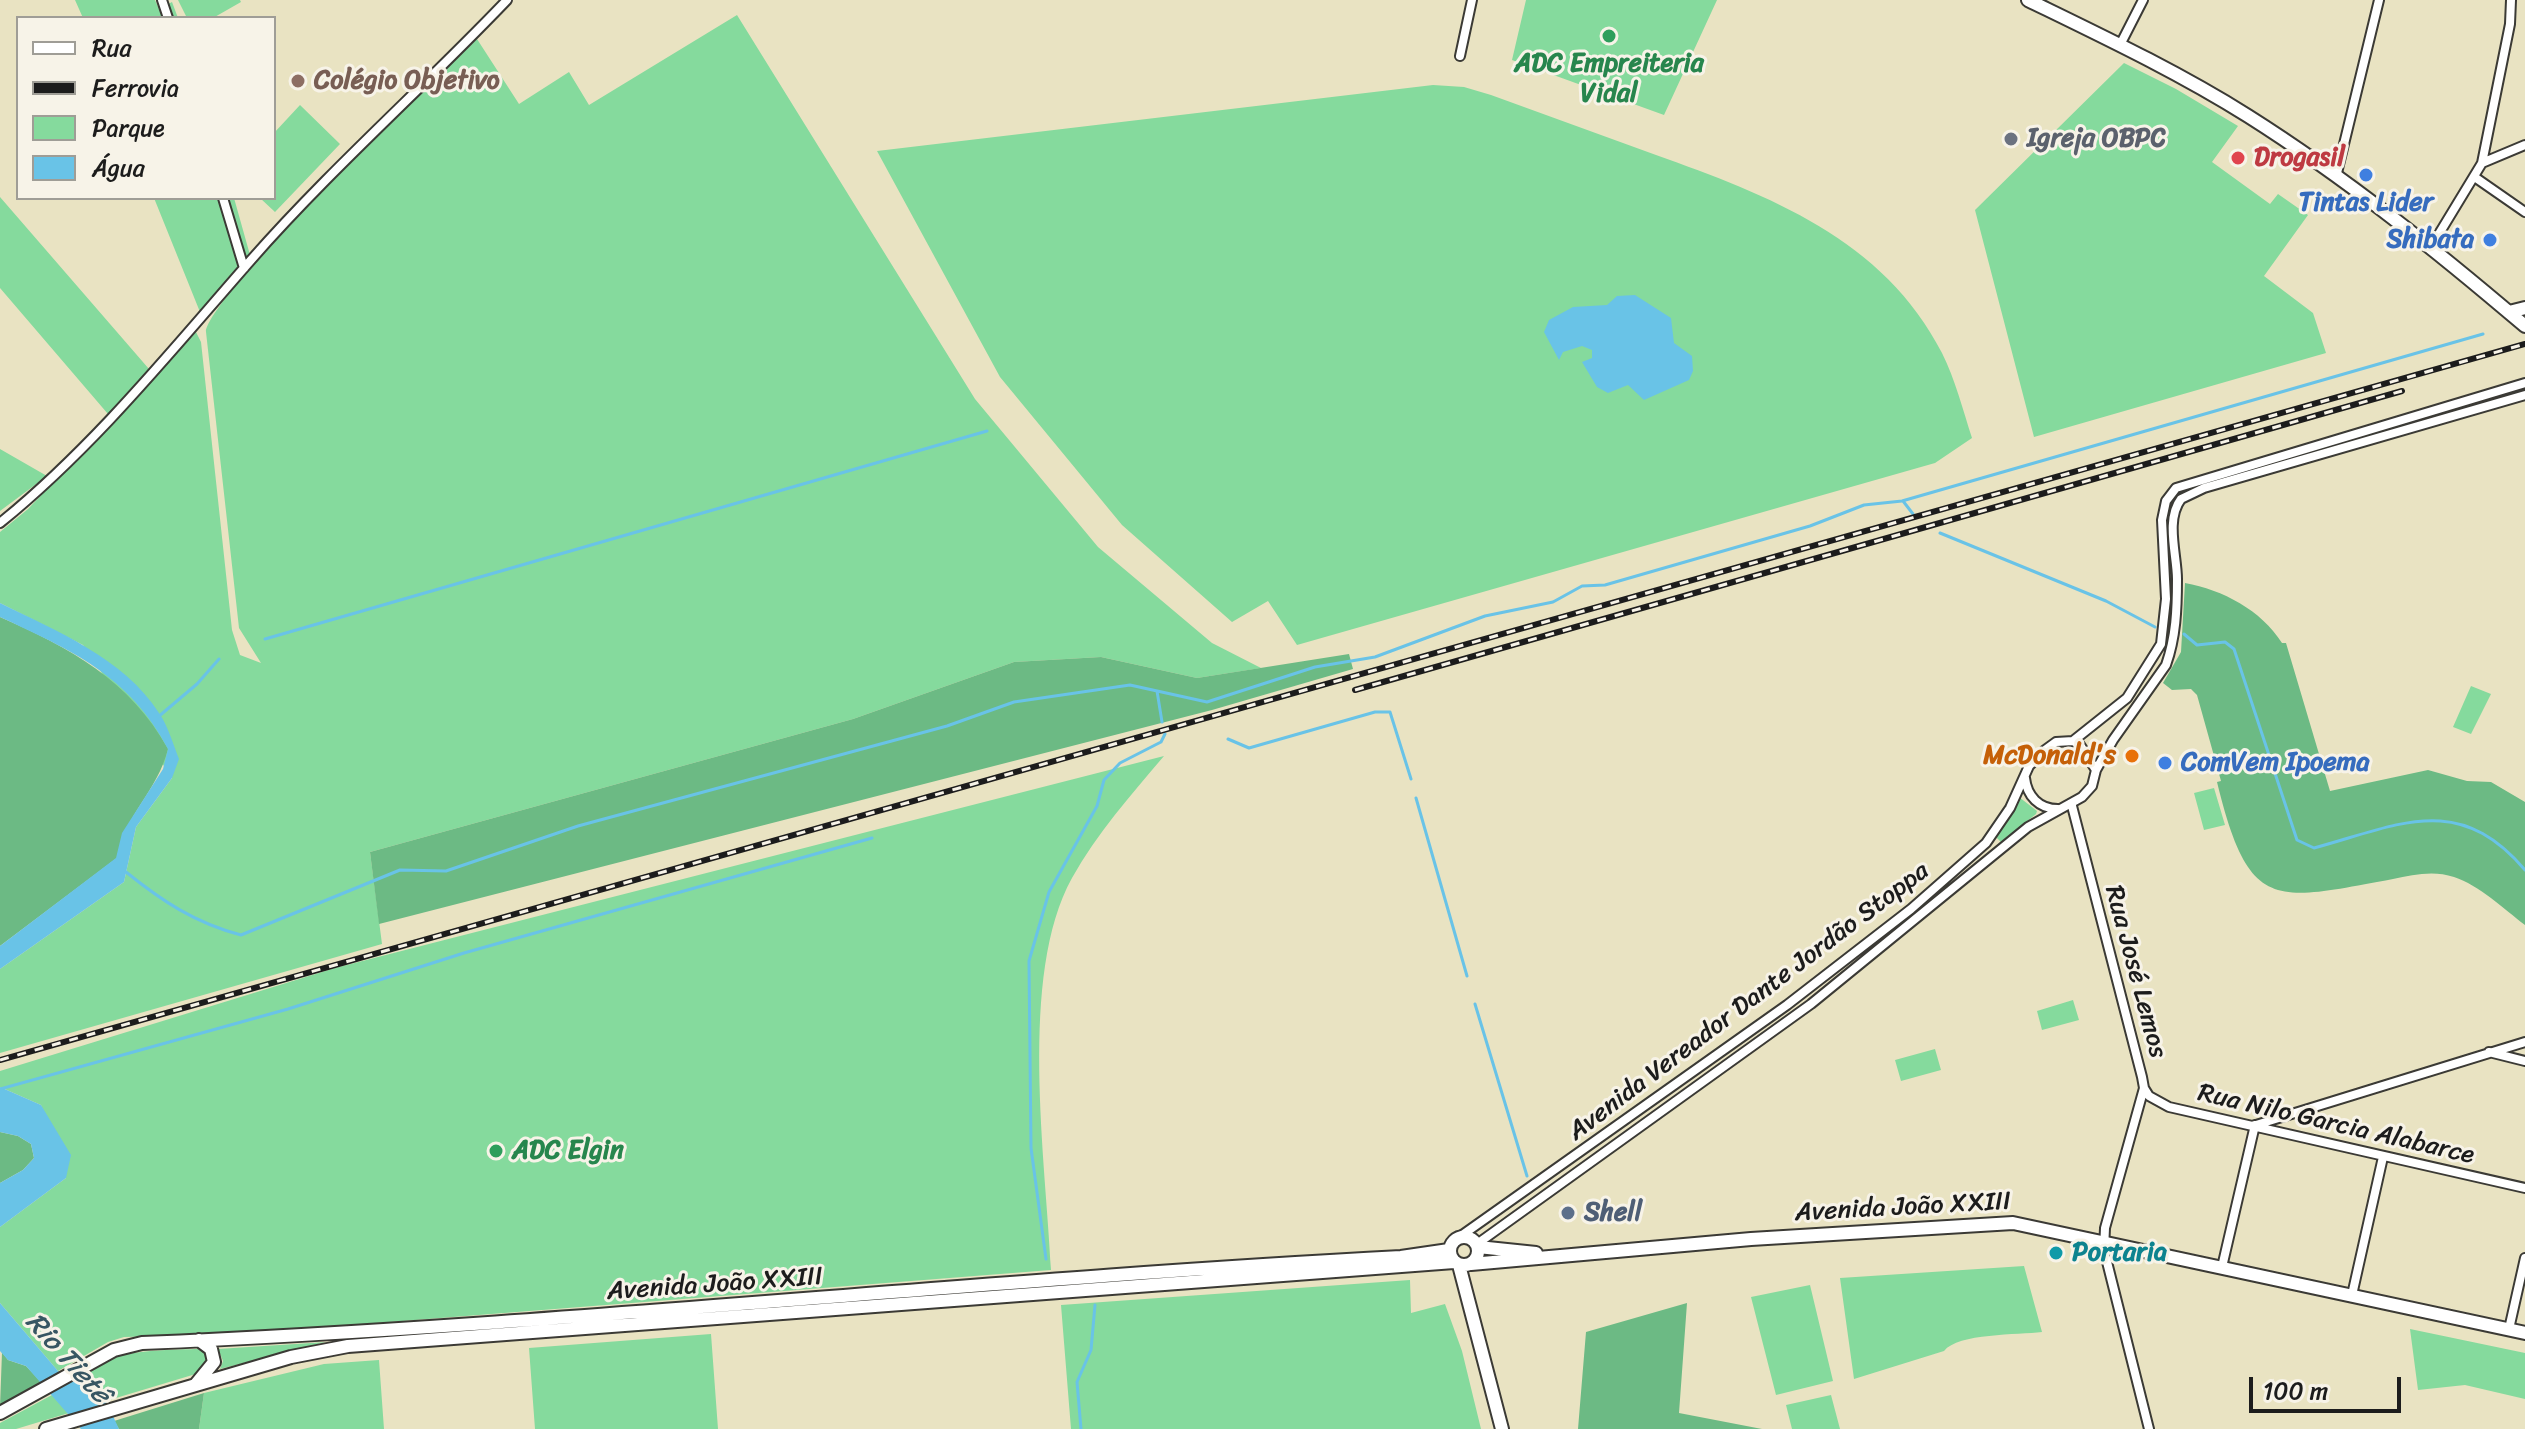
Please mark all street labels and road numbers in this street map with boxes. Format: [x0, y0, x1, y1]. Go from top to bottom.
street label: Avenida Vereador Dante Jordão Stoppa [1562, 856, 1936, 1148]
street label: Rua José Lemos [2097, 882, 2173, 1062]
street label: Rua Nilo Garcia Alabarce [2195, 1078, 2477, 1172]
street label: Avenida João XXIII [1794, 1187, 2012, 1229]
street label: Avenida João XXIII [606, 1262, 824, 1308]

